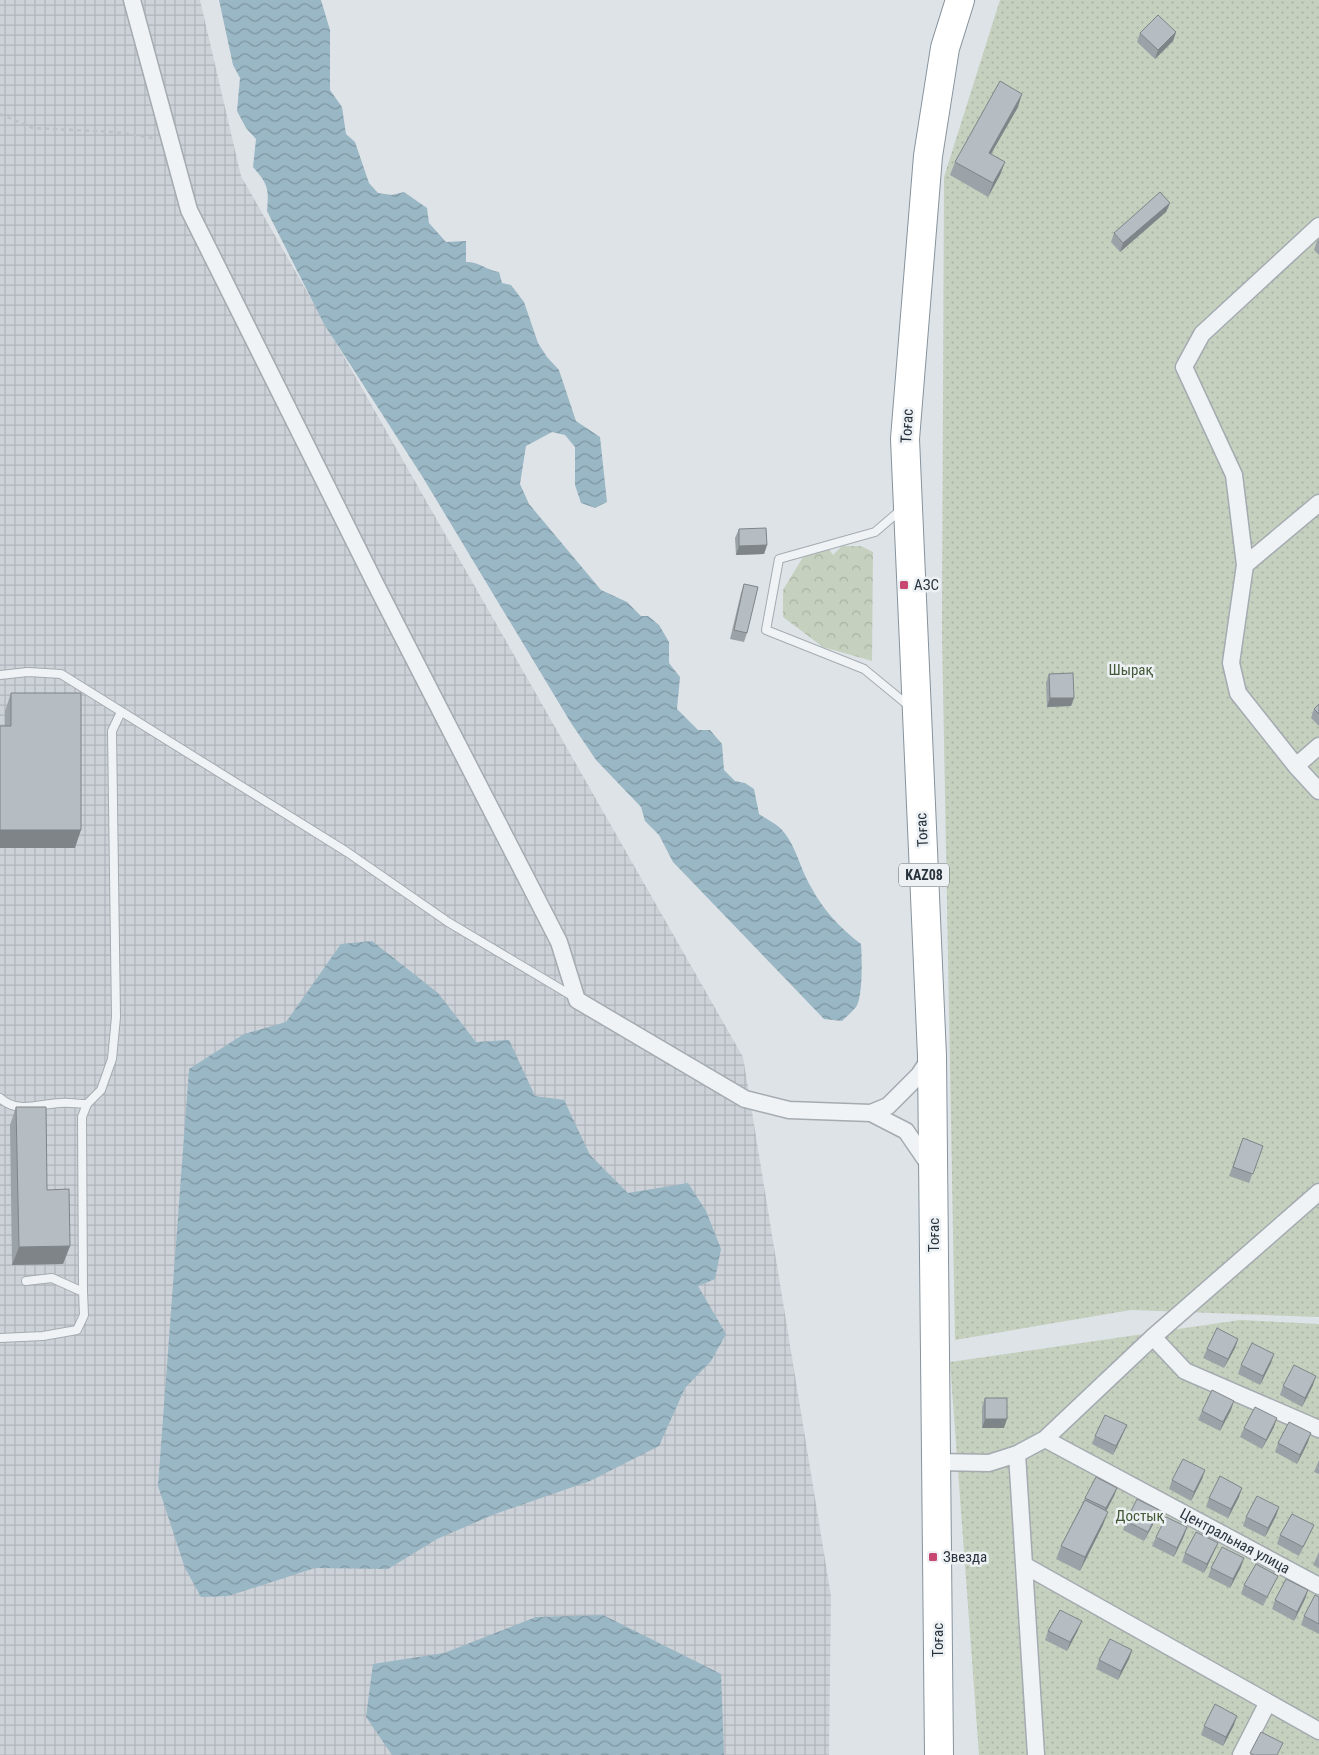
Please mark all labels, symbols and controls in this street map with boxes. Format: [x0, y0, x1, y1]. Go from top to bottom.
street label: Тоғас [897, 408, 917, 444]
place label: АЗС [914, 576, 939, 594]
marker: АЗС [898, 579, 910, 591]
park label: Шырақ [1109, 661, 1154, 679]
street label: Тоғас [912, 812, 932, 848]
road number: KAZ08 [899, 864, 949, 886]
street label: Тоғас [925, 1218, 943, 1252]
street label: Центральная улица [1177, 1504, 1293, 1578]
park label: Достық [1116, 1507, 1165, 1525]
place label: Звезда [943, 1548, 987, 1566]
marker: Звезда [927, 1551, 939, 1563]
street label: Тоғас [929, 1623, 947, 1657]

